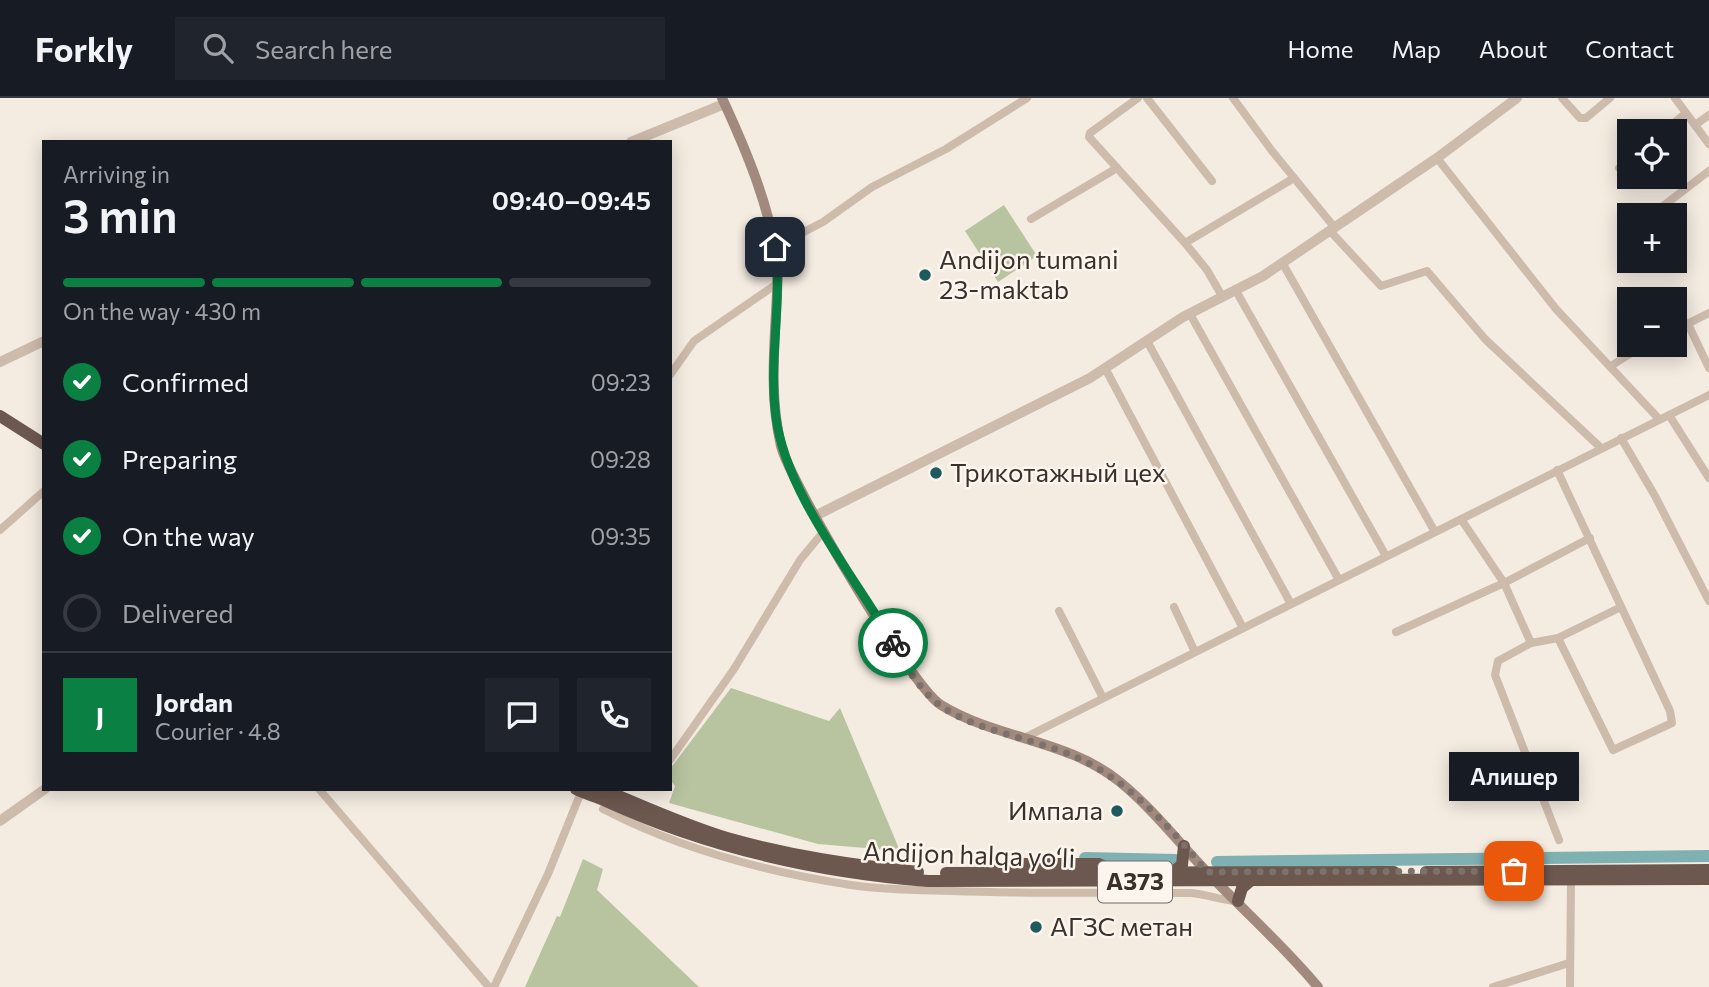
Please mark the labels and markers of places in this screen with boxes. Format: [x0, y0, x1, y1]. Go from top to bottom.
pin [745, 217, 805, 277]
place label: Andijon tumani 23-maktab [939, 243, 1119, 304]
marker: Andijon tumani 23-maktab [917, 267, 933, 283]
place label: Трикотажный цех [950, 456, 1166, 487]
marker: Трикотажный цех [928, 465, 944, 481]
callout: Алишер [1449, 752, 1579, 801]
place label: Импала [1008, 794, 1103, 825]
marker: Импала [1109, 803, 1125, 819]
pin [1484, 841, 1544, 901]
place label: АГЗС метан [1050, 910, 1193, 941]
marker: АГЗС метан [1028, 919, 1044, 935]

